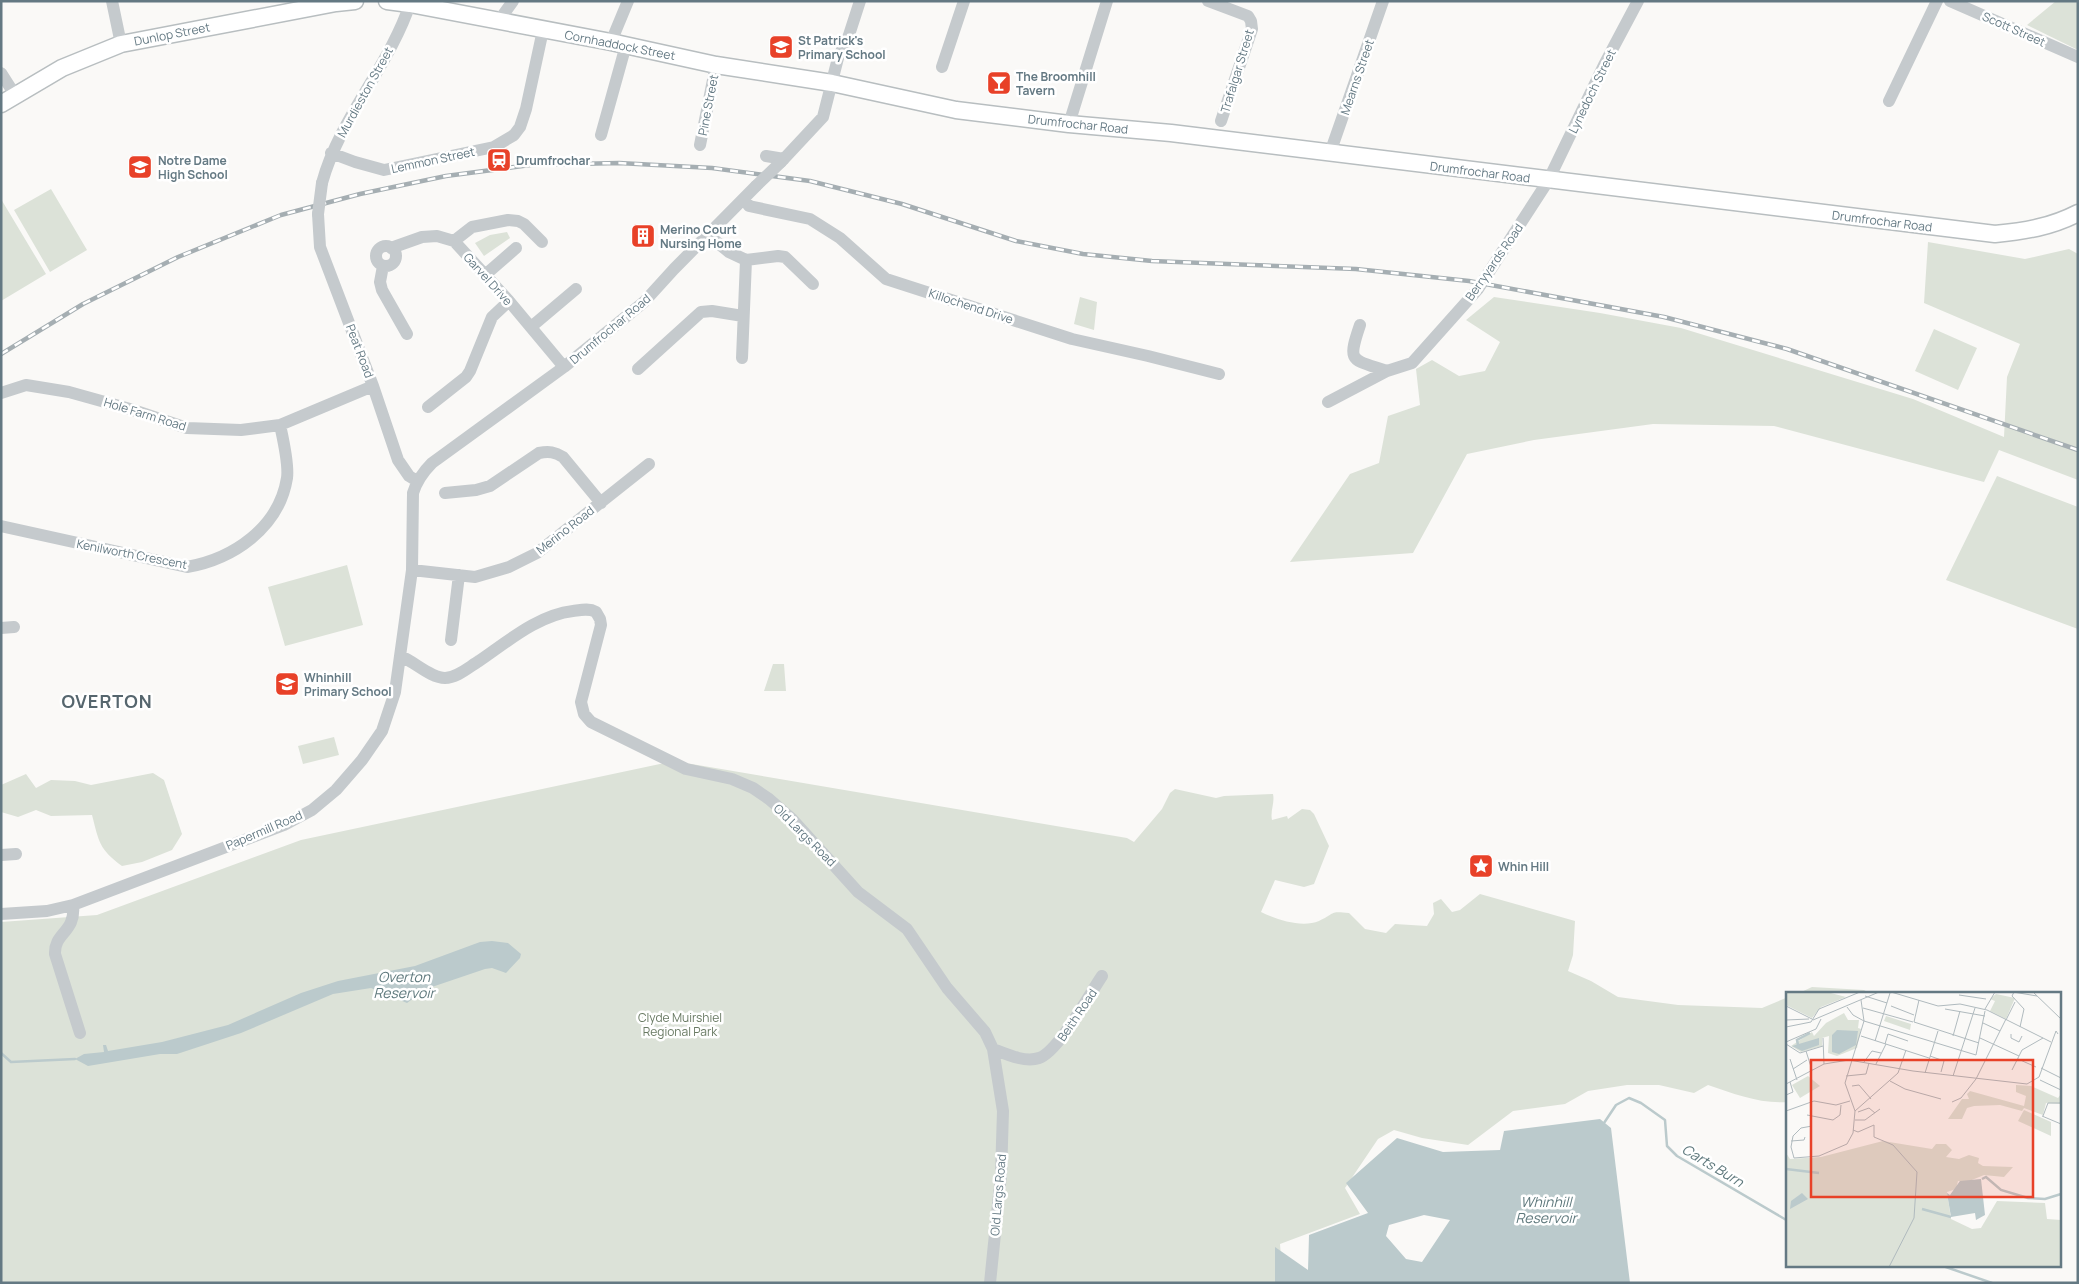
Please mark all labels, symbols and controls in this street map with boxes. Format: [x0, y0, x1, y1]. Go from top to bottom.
street label: Scott Street [1980, 8, 2048, 51]
street label: Dunlop Street [133, 18, 212, 50]
street label: Cornhaddock Street [563, 26, 677, 64]
street label: Trafalgar Street [1216, 27, 1258, 115]
place label: St Patrick's Primary School [798, 32, 886, 63]
school or university icon: St Patrick's Primary School [768, 34, 794, 60]
street label: Mearns Street [1336, 37, 1378, 117]
street label: Murdieston Street [333, 44, 397, 140]
street label: Lynedoch Street [1564, 46, 1620, 136]
place label: The Broomhill Tavern [1016, 68, 1096, 99]
bar icon: The Broomhill Tavern [986, 70, 1012, 96]
street label: Pine Street [694, 73, 722, 137]
street label: Drumfrochar Road [1027, 110, 1129, 138]
street label: Lemmon Street [390, 143, 477, 177]
station icon: Drumfrochar [486, 147, 512, 173]
place label: Notre Dame High School [158, 152, 228, 183]
place label: Drumfrochar [516, 152, 590, 169]
school or university icon: Notre Dame High School [127, 154, 153, 180]
street label: Drumfrochar Road [1429, 157, 1531, 187]
street label: Drumfrochar Road [1831, 206, 1933, 236]
street label: Berryyards Road [1461, 220, 1527, 304]
place label: Merino Court Nursing Home [660, 221, 742, 252]
building icon: Merino Court Nursing Home [630, 223, 656, 249]
street label: Garvel Drive [460, 249, 516, 309]
street label: Killochend Drive [927, 284, 1015, 328]
street label: Drumfrochar Road [566, 290, 654, 368]
street label: Peat Road [342, 322, 378, 380]
street label: Hole Farm Road [102, 393, 188, 435]
street label: Merino Road [532, 502, 598, 558]
street label: Kenilworth Crescent [75, 535, 189, 573]
place label: Whinhill Primary School [304, 669, 392, 700]
school or university icon: Whinhill Primary School [274, 671, 300, 697]
district label: OVERTON [61, 689, 153, 713]
street label: Old Largs Road [770, 800, 840, 870]
street label: Papermill Road [223, 806, 305, 854]
place icon: Whin Hill [1468, 853, 1494, 879]
place label: Whin Hill [1498, 858, 1549, 875]
water label: Overton Reservoir [373, 967, 436, 1002]
street label: Beith Road [1053, 985, 1101, 1045]
inset map [1786, 992, 2062, 1266]
park label: Clyde Muirshiel Regional Park [638, 1009, 722, 1040]
water label: Carts Burn [1679, 1139, 1748, 1191]
street label: Old Largs Road [986, 1153, 1010, 1237]
water label: Whinhill Reservoir [1515, 1192, 1578, 1227]

